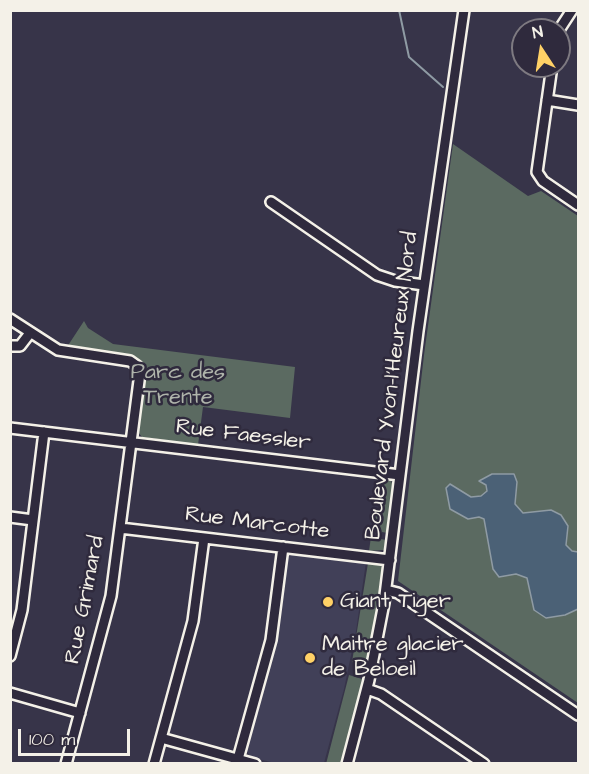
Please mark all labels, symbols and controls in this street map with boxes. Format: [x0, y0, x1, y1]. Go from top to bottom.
north arrow [511, 18, 571, 78]
text: N [530, 21, 545, 44]
street label: Boulevard Yvon-l'Heureux Nord [361, 230, 425, 542]
park label: Parc des Trente [131, 360, 225, 412]
street label: Rue Faessler [174, 415, 312, 457]
street label: Rue Marcotte [183, 502, 331, 546]
street label: Rue Grimard [61, 534, 111, 666]
place label: Giant Tiger [340, 589, 451, 615]
marker: Giant Tiger [321, 595, 335, 609]
place label: Maitre glacier de Beloeil [322, 632, 464, 684]
marker: Maitre glacier de Beloeil [303, 651, 317, 665]
scale bar [21, 717, 134, 755]
text: 100 m [29, 727, 75, 752]

